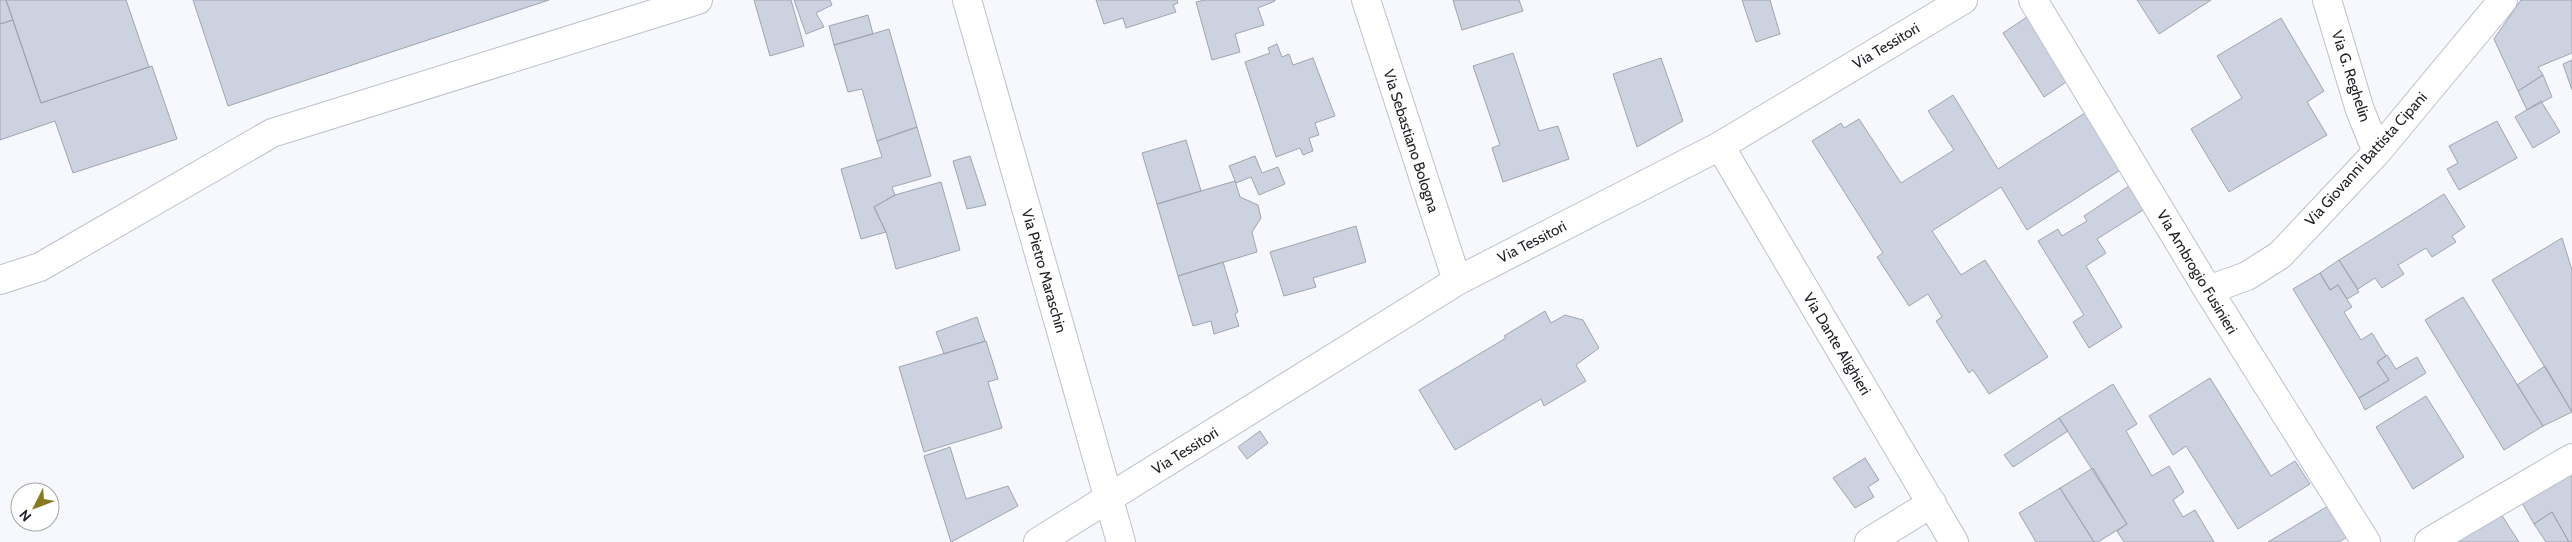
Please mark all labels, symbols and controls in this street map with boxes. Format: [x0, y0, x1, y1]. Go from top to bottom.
street label: Via Tessitori [1849, 19, 1923, 73]
street label: Via G. Reghelin [2328, 28, 2374, 124]
street label: Via Sebastiano Bologna [1379, 67, 1443, 215]
street label: Via Giovanni Battista Cipani [2301, 88, 2431, 230]
street label: Via Pietro Maraschin [1018, 207, 1070, 335]
street label: Via Ambrogio Fusinieri [2153, 207, 2241, 337]
street label: Via Tessitori [1495, 217, 1569, 267]
street label: Via Dante Alighieri [1799, 290, 1875, 398]
street label: Via Tessitori [1149, 424, 1221, 478]
north arrow [10, 482, 60, 532]
text: N [15, 506, 35, 525]

